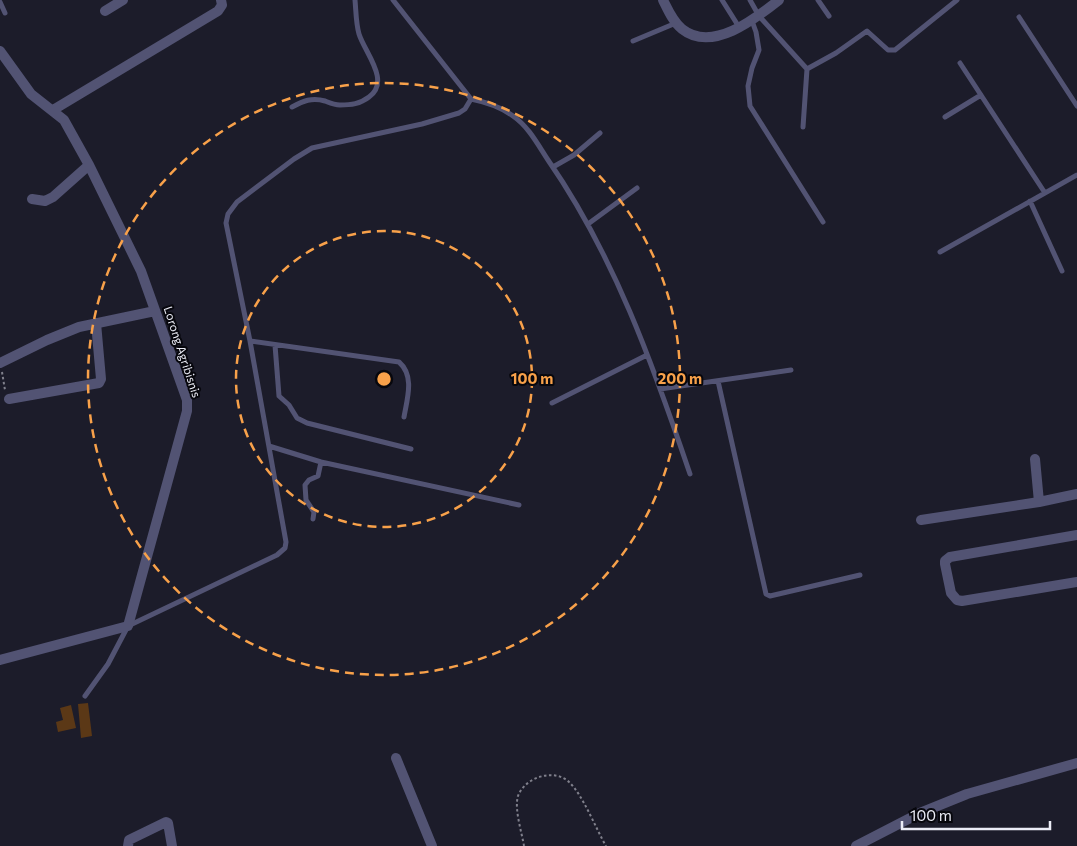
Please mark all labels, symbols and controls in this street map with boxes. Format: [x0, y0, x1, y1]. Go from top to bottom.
street label: Lorong Agribisnis [162, 304, 204, 399]
text: 100 m [511, 369, 553, 387]
text: 200 m [658, 369, 702, 387]
centre of rings [375, 370, 393, 388]
scale bar [902, 798, 1050, 830]
text: 100 m [910, 806, 952, 824]

